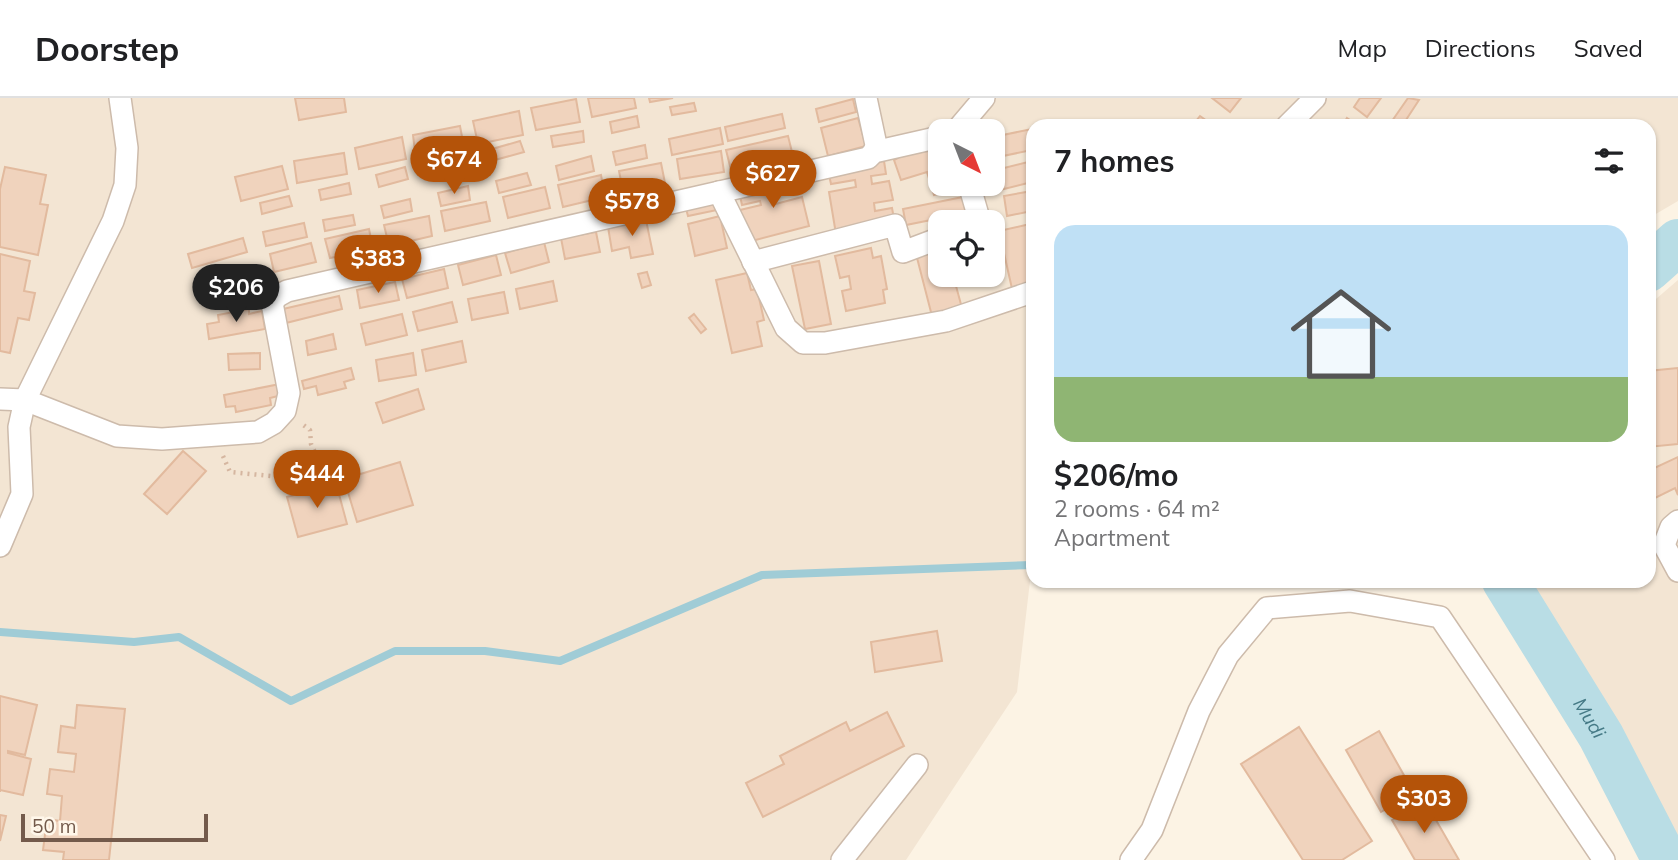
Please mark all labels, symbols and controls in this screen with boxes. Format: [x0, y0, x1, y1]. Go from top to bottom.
text: Doorstep [35, 28, 179, 69]
text: Map [1337, 33, 1387, 63]
text: Directions [1425, 33, 1536, 63]
text: Saved [1574, 33, 1643, 63]
north arrow [928, 119, 1004, 196]
map controls [928, 119, 1005, 287]
pin: $674 [413, 136, 495, 196]
text: 7 homes [1054, 142, 1175, 180]
icon: filters [1590, 142, 1628, 180]
text: $674 [426, 144, 482, 173]
pin: $627 [732, 150, 814, 210]
text: $627 [745, 158, 801, 187]
pin: $578 [591, 178, 673, 238]
text: $578 [604, 186, 660, 215]
button: locate [928, 210, 1005, 287]
pin: $383 [337, 236, 419, 295]
text: $383 [350, 243, 406, 272]
pin: $206 [195, 264, 277, 324]
icon: home [1278, 271, 1404, 397]
text: $206 [208, 272, 264, 301]
pin: $444 [276, 450, 358, 510]
text: $206/mo [1054, 456, 1178, 494]
text: $444 [289, 458, 345, 487]
text: 2 rooms · 64 m² [1054, 494, 1220, 523]
text: Apartment [1054, 523, 1170, 552]
water label: Mudi [1568, 693, 1612, 743]
pin: $303 [1383, 776, 1465, 835]
text: $303 [1396, 783, 1452, 812]
scale bar [21, 811, 208, 843]
text: 50 m [32, 814, 76, 838]

